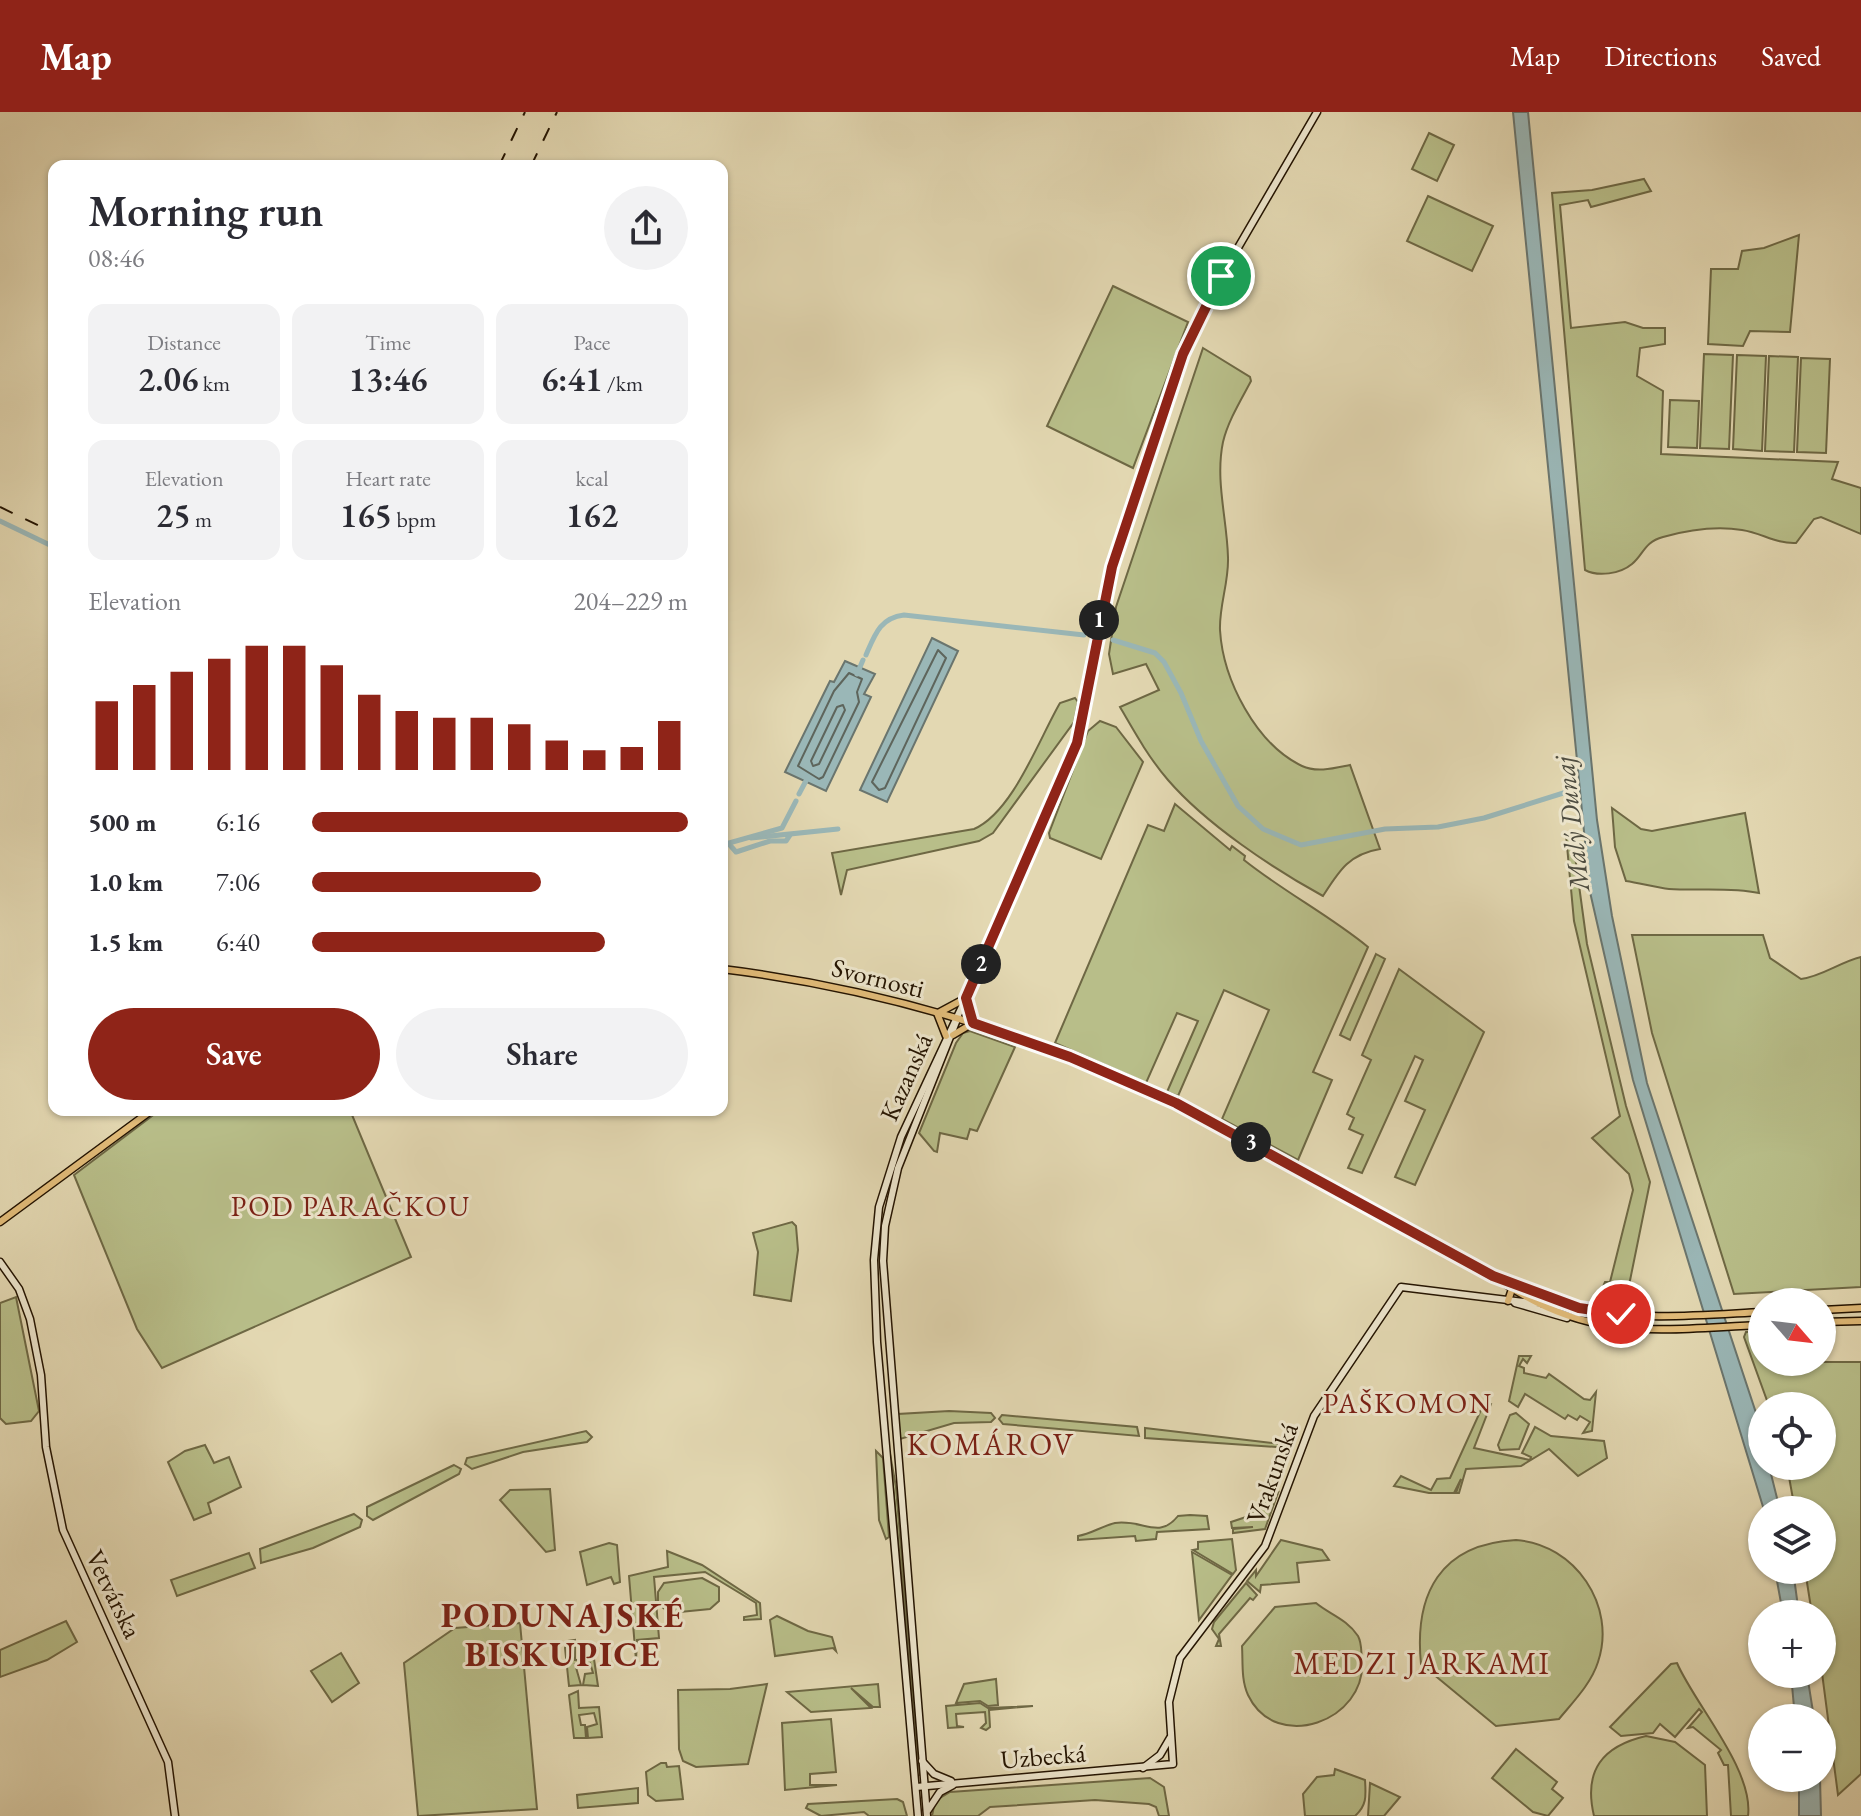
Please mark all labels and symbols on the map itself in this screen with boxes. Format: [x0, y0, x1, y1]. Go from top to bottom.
pin [1187, 242, 1255, 310]
pin: 1 [1079, 600, 1119, 640]
water label: Malý Dunaj [1545, 753, 1597, 896]
pin: 2 [961, 944, 1001, 984]
street label: Svornosti [828, 950, 928, 1006]
street label: Kazanská [872, 1027, 941, 1126]
pin: 3 [1231, 1122, 1271, 1162]
district label: POD PARAČKOU [231, 1188, 471, 1224]
pin [1587, 1280, 1655, 1348]
north arrow [1748, 1288, 1836, 1376]
district label: PAŠKOMON [1323, 1385, 1493, 1421]
street label: Vrakunská [1238, 1417, 1306, 1528]
district label: KOMÁROV [907, 1425, 1075, 1464]
street label: Vetvárska [78, 1544, 150, 1644]
district label: PODUNAJSKÉ BISKUPICE [441, 1593, 685, 1676]
district label: MEDZI JARKAMI [1293, 1644, 1551, 1683]
street label: Uzbecká [999, 1735, 1088, 1777]

